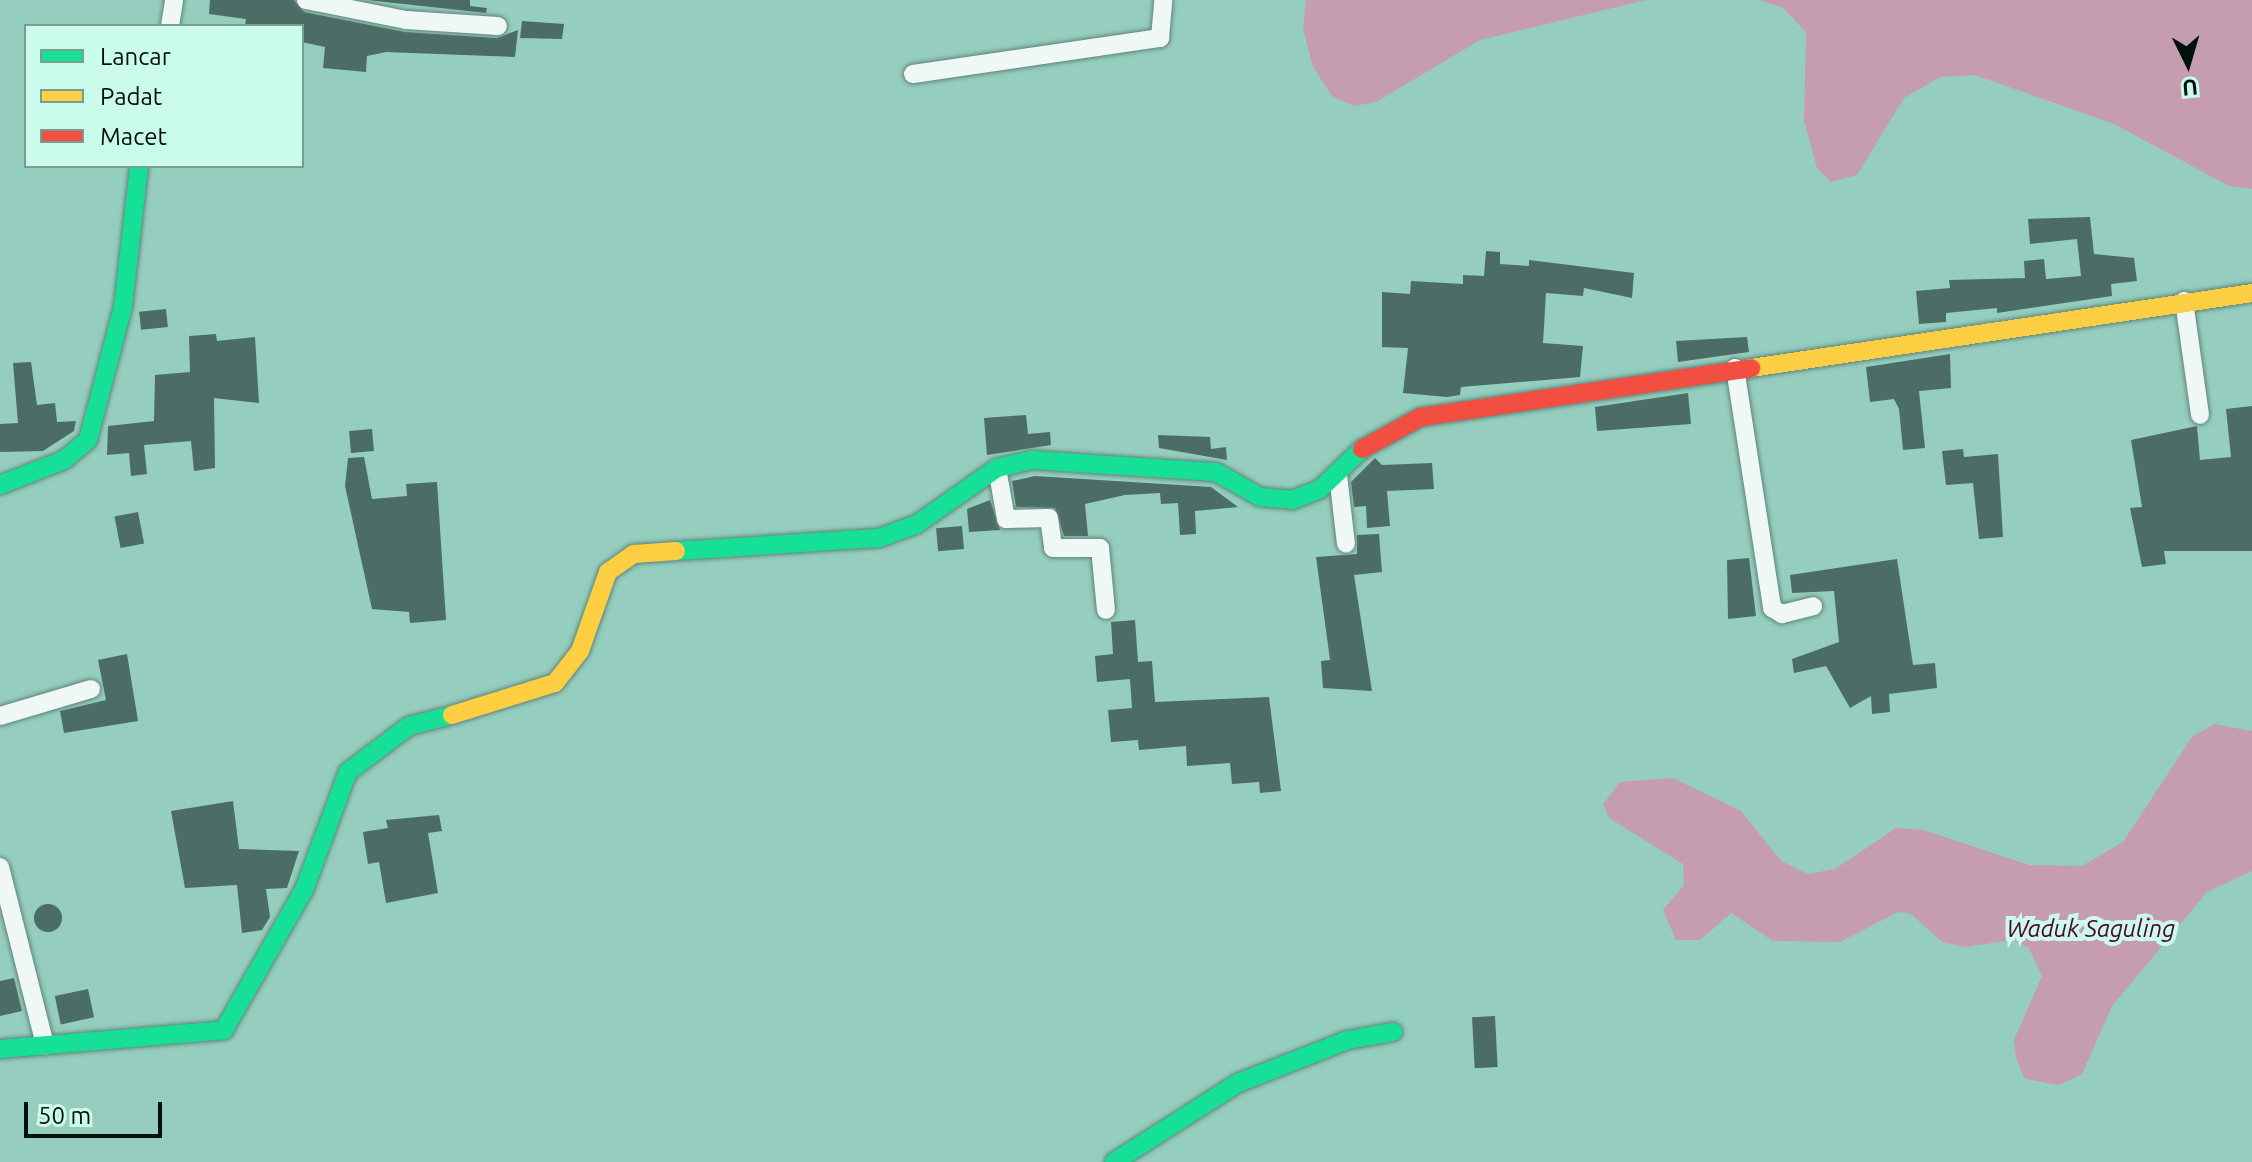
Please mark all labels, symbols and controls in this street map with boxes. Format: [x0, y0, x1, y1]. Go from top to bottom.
legend [24, 24, 304, 168]
north arrow [2148, 24, 2228, 104]
text: Lancar [100, 43, 171, 70]
text: U [2181, 75, 2199, 102]
text: Padat [100, 83, 162, 110]
text: Macet [100, 123, 167, 150]
water label: Waduk Saguling [2007, 915, 2175, 943]
scale bar [28, 1086, 166, 1136]
text: 50 m [38, 1102, 91, 1129]

